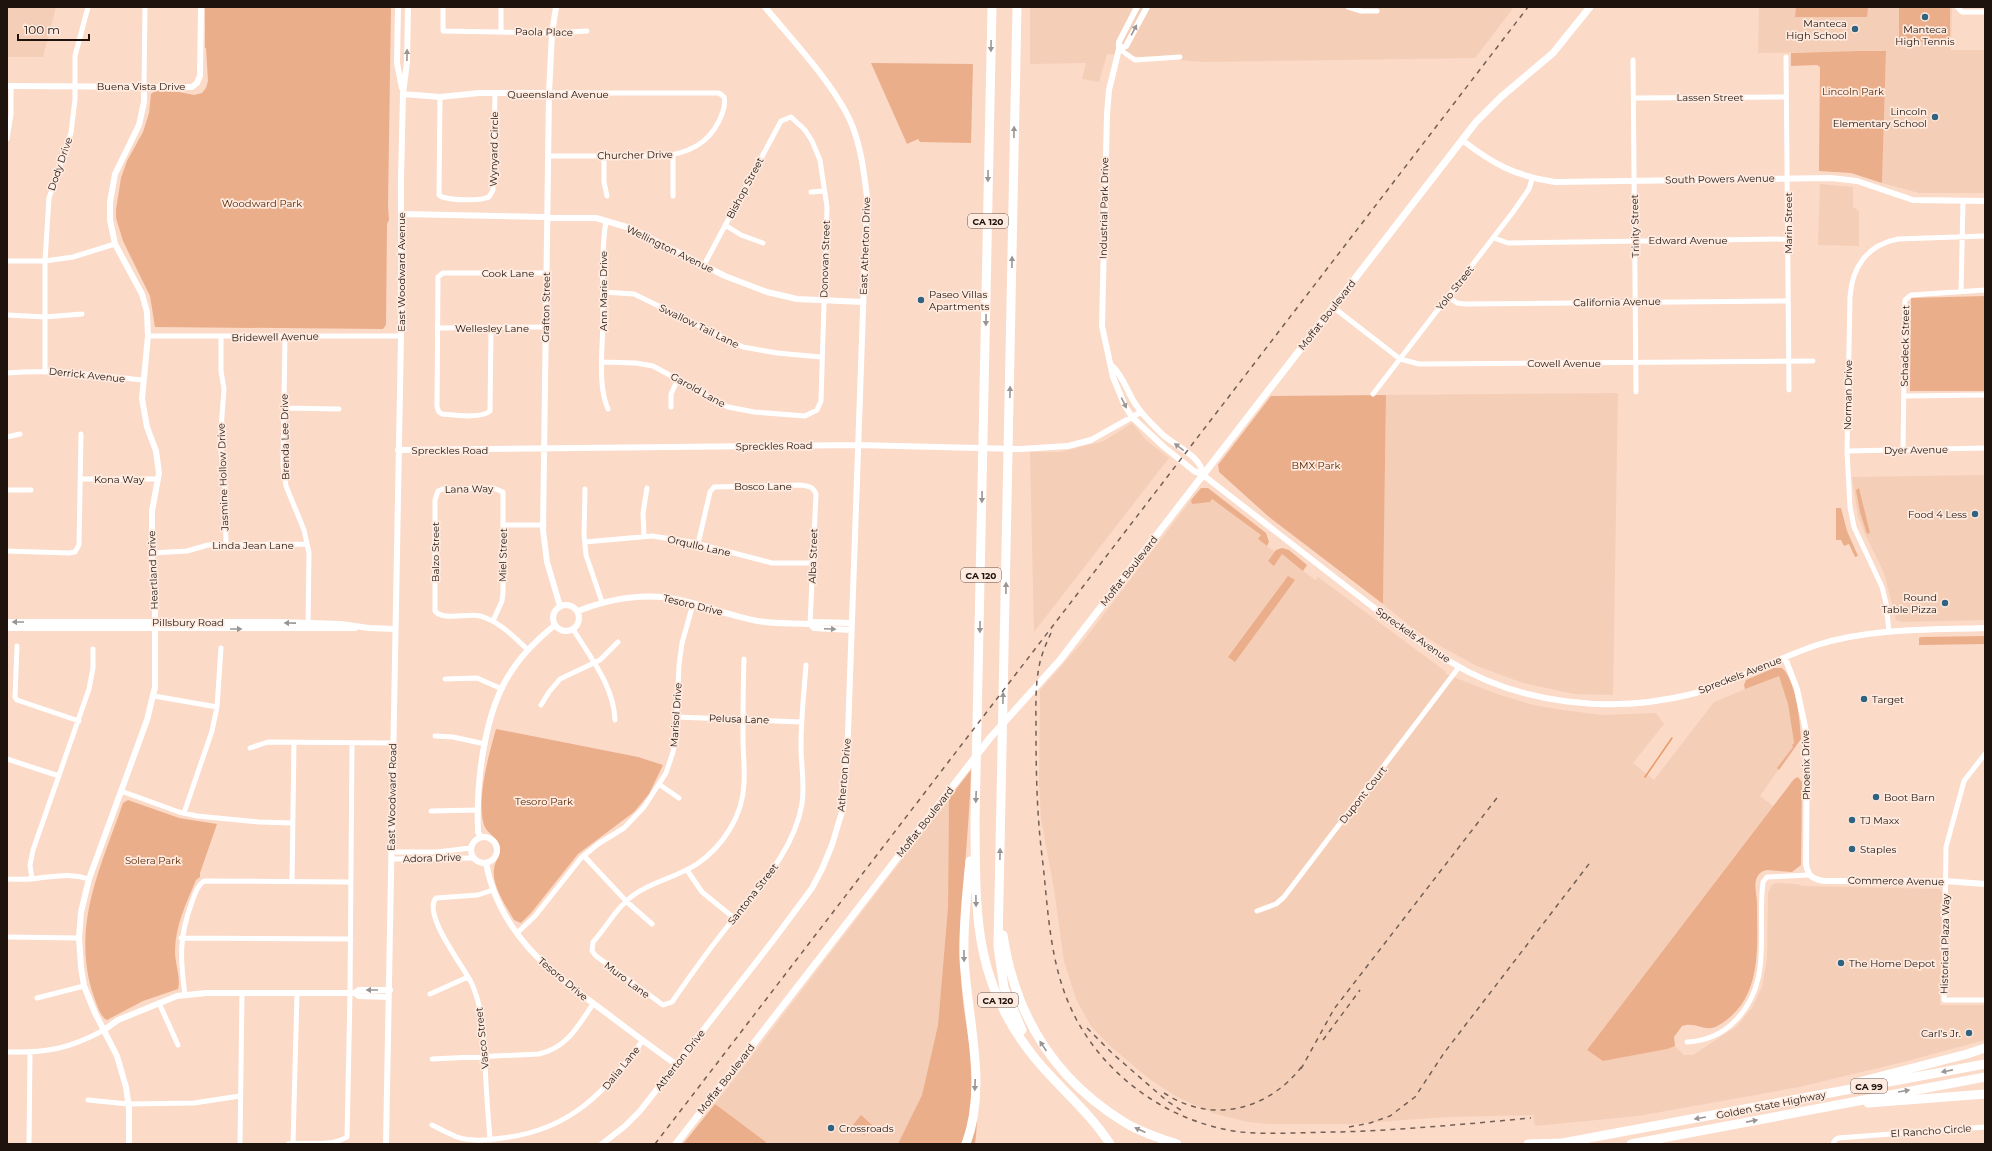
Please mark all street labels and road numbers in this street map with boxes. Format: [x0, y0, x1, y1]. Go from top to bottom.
street label: Paola Place [515, 25, 573, 39]
street label: Buena Vista Drive [97, 80, 185, 93]
street label: Queensland Avenue [507, 88, 609, 101]
street label: Lassen Street [1676, 91, 1744, 104]
street label: Wynyard Circle [487, 111, 501, 187]
street label: Dody Drive [45, 136, 75, 192]
street label: Churcher Drive [597, 148, 673, 162]
street label: Bishop Street [723, 155, 767, 221]
street label: Industrial Park Drive [1097, 157, 1111, 259]
street label: South Powers Avenue [1665, 172, 1775, 186]
street label: Marin Street [1782, 192, 1795, 254]
street label: Trinity Street [1628, 194, 1642, 258]
street label: East Atherton Drive [857, 197, 873, 295]
street label: East Woodward Avenue [395, 212, 408, 332]
road number: CA 120 [968, 214, 1008, 228]
street label: Donovan Street [817, 220, 833, 298]
street label: Wellington Avenue [624, 222, 716, 276]
street label: Edward Avenue [1649, 234, 1727, 247]
street label: Ann Marie Drive [597, 251, 610, 331]
street label: Yolo Street [1433, 263, 1477, 313]
street label: Cook Lane [482, 267, 534, 280]
street label: Grafton Street [539, 272, 553, 342]
street label: Moffat Boulevard [1295, 277, 1359, 353]
street label: California Avenue [1573, 295, 1661, 309]
street label: Swallow Tail Lane [657, 301, 741, 351]
street label: Schadeck Street [1898, 305, 1912, 387]
street label: Wellesley Lane [455, 322, 529, 335]
street label: Bridewell Avenue [231, 330, 319, 344]
street label: Cowell Avenue [1527, 357, 1601, 370]
street label: Norman Drive [1841, 360, 1855, 430]
street label: Derrick Avenue [48, 365, 126, 385]
street label: Garold Lane [668, 370, 728, 410]
street label: Brenda Lee Drive [278, 394, 292, 480]
street label: Jasmine Hollow Drive [215, 423, 231, 532]
street label: Spreckles Road [736, 439, 812, 453]
street label: Dyer Avenue [1884, 443, 1948, 457]
street label: Spreckles Road [412, 444, 488, 457]
street label: Kona Way [94, 473, 145, 486]
street label: Bosco Lane [734, 480, 792, 493]
street label: Lana Way [445, 482, 494, 496]
street label: Balzo Street [429, 522, 442, 582]
street label: Miel Street [496, 528, 510, 582]
street label: Alba Street [806, 528, 820, 584]
street label: Heartland Drive [145, 530, 161, 610]
street label: Orqullo Lane [666, 532, 732, 560]
street label: Moffat Boulevard [1097, 533, 1161, 609]
street label: Linda Jean Lane [212, 539, 294, 552]
road number: CA 120 [961, 568, 1001, 582]
street label: Tesoro Drive [662, 591, 724, 619]
street label: Spreckels Avenue [1373, 604, 1453, 666]
street label: Pillsbury Road [152, 616, 224, 629]
street label: Spreckels Avenue [1697, 653, 1783, 697]
street label: Marisol Drive [667, 682, 685, 748]
street label: Pelusa Lane [709, 711, 769, 727]
street label: Phoenix Drive [1799, 730, 1813, 800]
street label: Atherton Drive [834, 738, 854, 812]
street label: East Woodward Road [385, 743, 399, 851]
street label: Dupont Court [1336, 764, 1390, 826]
street label: Moffat Boulevard [893, 784, 957, 860]
street label: Adora Drive [403, 850, 461, 866]
street label: Santona Street [725, 861, 781, 927]
street label: Commerce Avenue [1848, 874, 1944, 888]
street label: Historical Plaza Way [1938, 893, 1952, 994]
street label: Tesoro Drive [535, 954, 591, 1004]
street label: Muro Lane [602, 959, 652, 1001]
road number: CA 120 [978, 993, 1018, 1007]
street label: Vasco Street [472, 1007, 492, 1069]
street label: Atherton Drive [652, 1027, 708, 1093]
street label: Moffat Boulevard [694, 1041, 758, 1117]
street label: Dalia Lane [599, 1043, 643, 1093]
road number: CA 99 [1851, 1079, 1887, 1093]
street label: Golden State Highway [1715, 1088, 1827, 1122]
street label: El Rancho Circle [1890, 1122, 1972, 1140]

